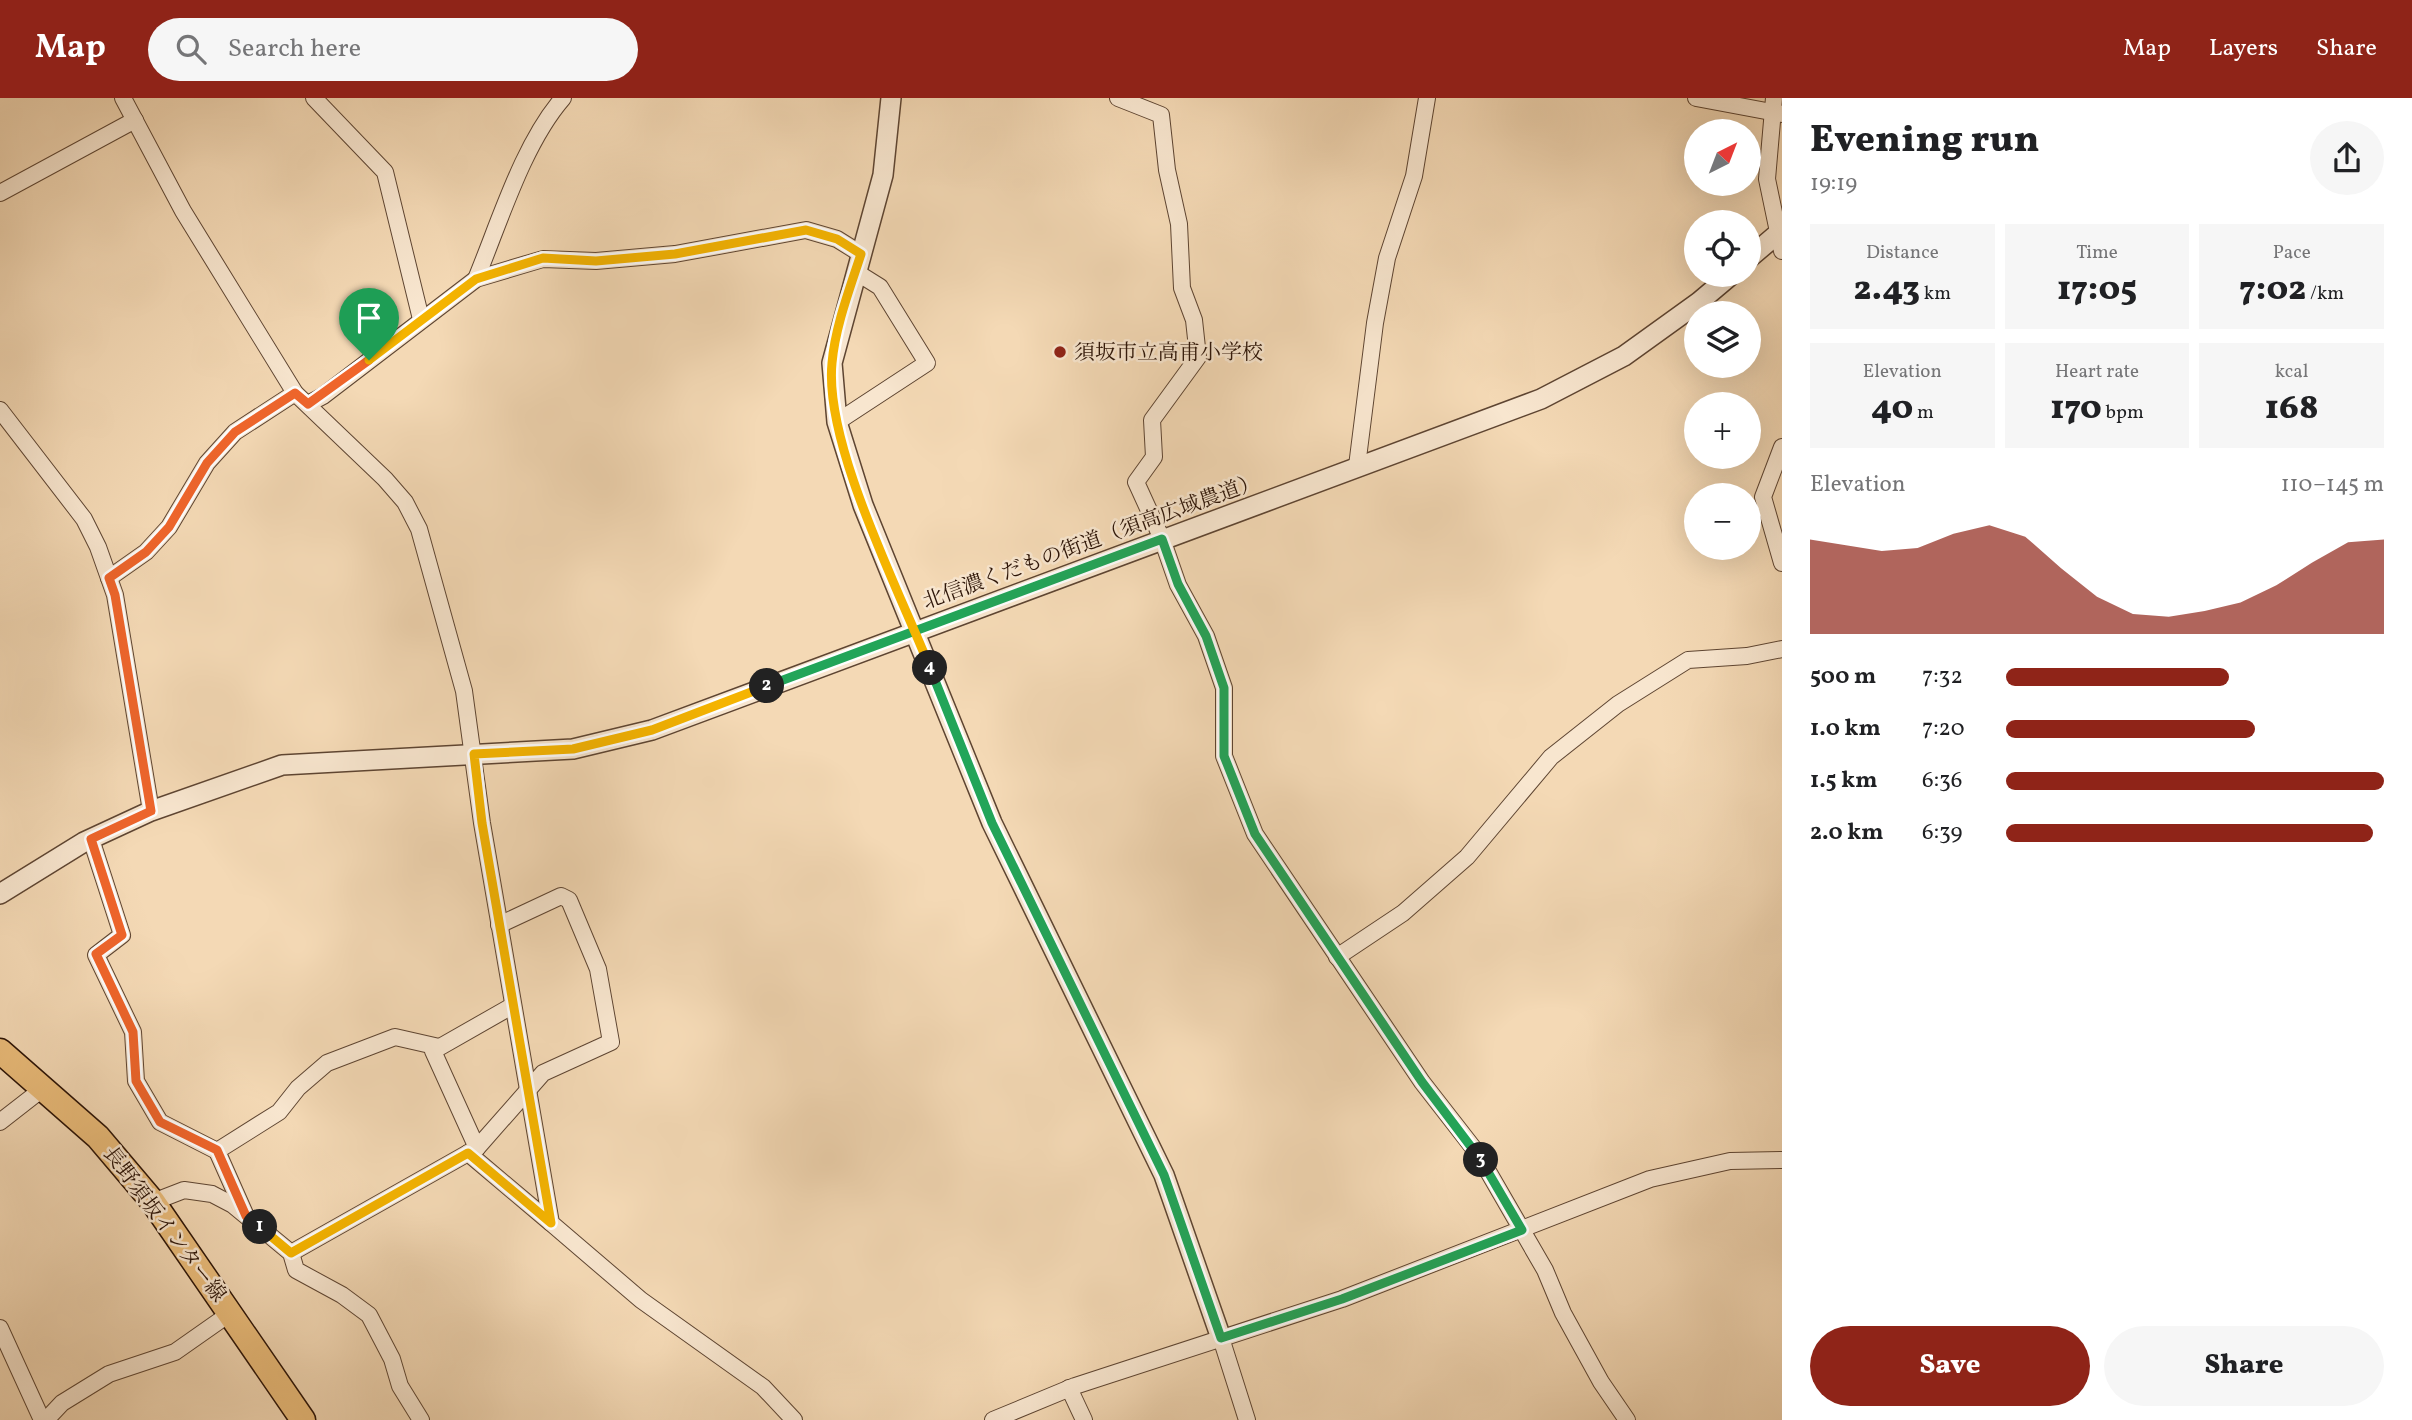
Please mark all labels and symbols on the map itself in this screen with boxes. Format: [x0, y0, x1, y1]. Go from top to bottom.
north arrow [1684, 119, 1760, 196]
pin [339, 288, 399, 360]
place label: 須坂市立高甫小学校 [1074, 339, 1263, 368]
marker: 須坂市立高甫小学校 [1052, 344, 1068, 360]
street label: 北信濃くだもの街道（須高広域農道） [919, 468, 1264, 617]
pin: 4 [912, 650, 948, 686]
pin: 2 [750, 668, 784, 704]
street label: 長野須坂インター線 [96, 1141, 232, 1309]
pin: 3 [1464, 1142, 1498, 1178]
pin: 1 [243, 1210, 278, 1244]

